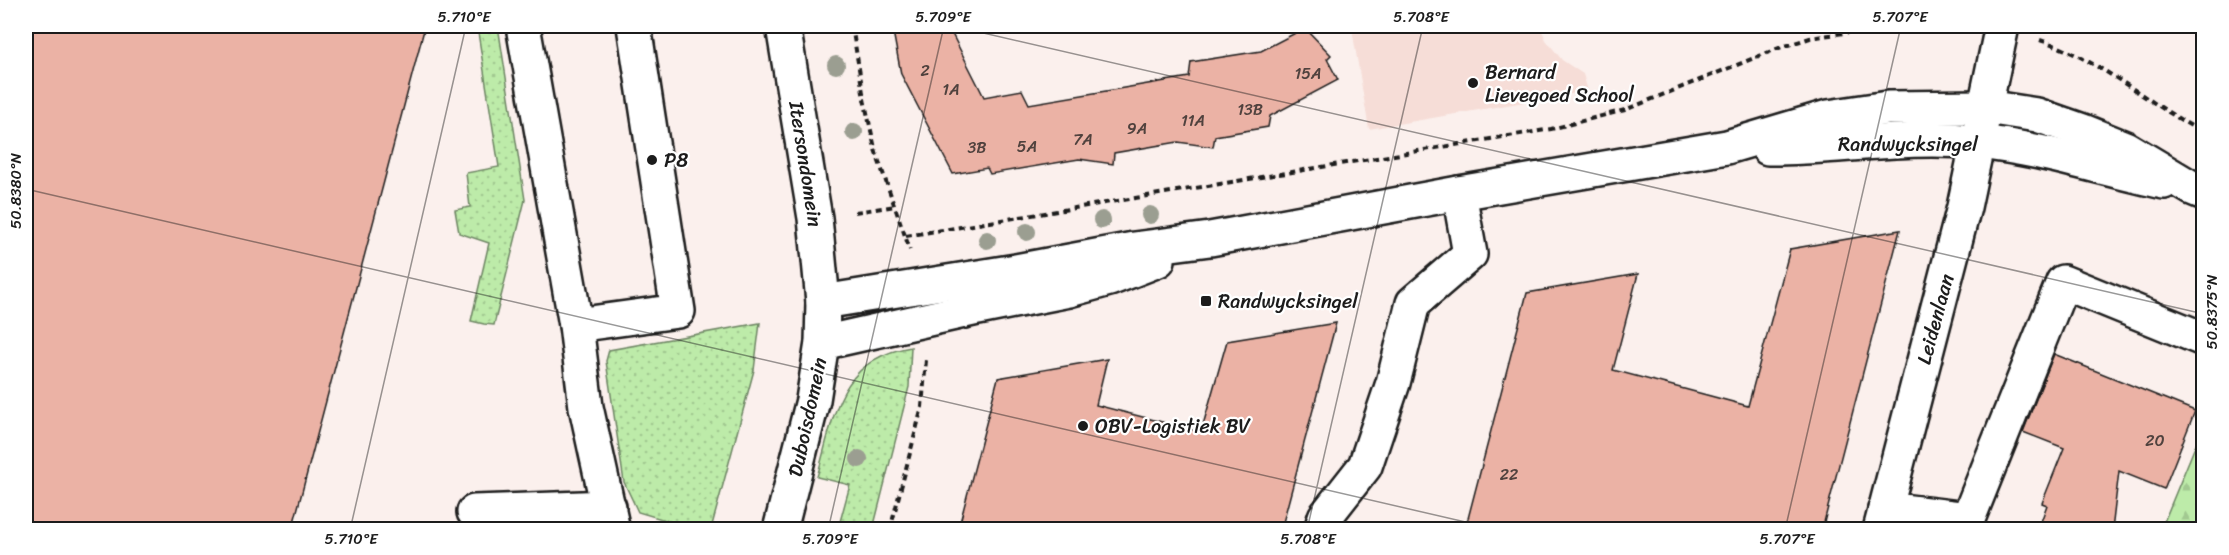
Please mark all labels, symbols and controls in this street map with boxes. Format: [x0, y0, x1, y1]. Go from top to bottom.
text: 5.710°E [438, 4, 492, 30]
text: 5.709°E [915, 4, 973, 30]
text: 5.708°E [1393, 4, 1450, 30]
text: 5.707°E [1872, 4, 1929, 30]
place label: Bernard Lievegoed School [1485, 55, 1634, 113]
house number: 2 [920, 56, 930, 85]
house number: 15A [1294, 59, 1322, 88]
house number: 1A [942, 75, 960, 104]
marker: Bernard Lievegoed School [1466, 76, 1480, 90]
house number: 13B [1237, 95, 1263, 124]
street label: Itersondomein [778, 98, 833, 230]
house number: 11A [1181, 106, 1205, 135]
house number: 9A [1127, 114, 1147, 143]
house number: 7A [1073, 125, 1093, 154]
street label: Randwycksingel [1838, 127, 1979, 162]
house number: 5A [1017, 132, 1037, 161]
house number: 3B [968, 133, 986, 162]
place label: P8 [664, 143, 688, 178]
text: 50.8380°N [3, 152, 29, 229]
marker: P8 [645, 153, 659, 167]
street label: Leidenlaan [1907, 270, 1964, 368]
text: 50.8375°N [2199, 274, 2225, 350]
place label: Randwycksingel [1218, 284, 1359, 319]
marker: Randwycksingel [1199, 294, 1213, 308]
street label: Duboisdomein [778, 354, 837, 480]
place label: OBV-Logistiek BV [1095, 409, 1251, 444]
marker: OBV-Logistiek BV [1076, 419, 1090, 433]
house number: 20 [2145, 426, 2165, 455]
house number: 22 [1500, 460, 1518, 489]
text: 5.710°E [325, 526, 379, 552]
text: 5.709°E [802, 526, 860, 552]
text: 5.708°E [1280, 526, 1337, 552]
text: 5.707°E [1759, 526, 1816, 552]

